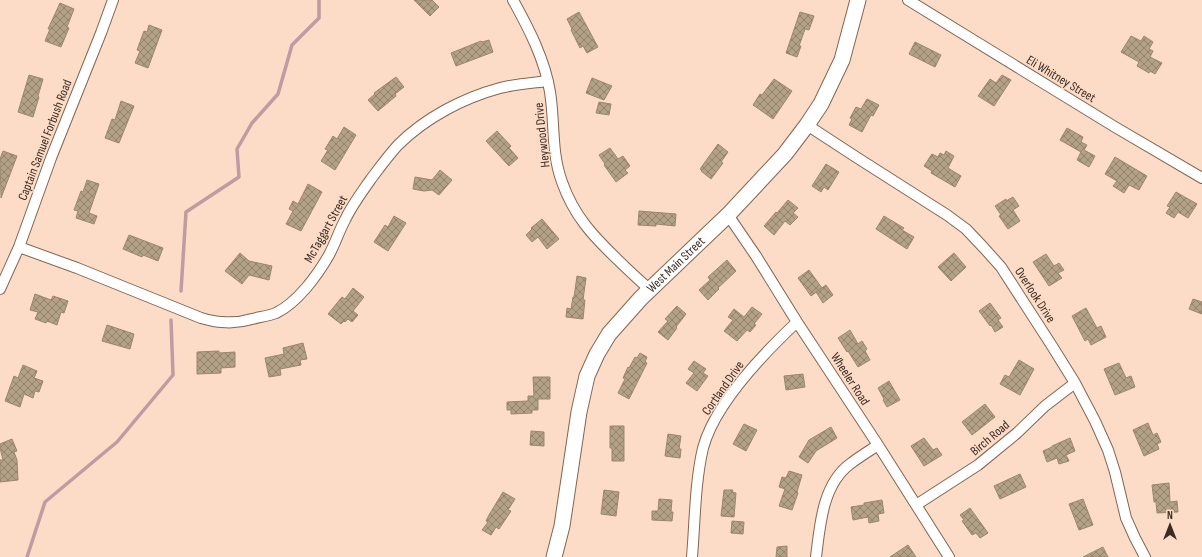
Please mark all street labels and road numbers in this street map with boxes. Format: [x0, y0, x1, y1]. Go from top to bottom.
street label: Eli Whitney Street [1023, 52, 1099, 106]
street label: Captain Samuel Forbush Road [15, 77, 75, 203]
street label: Heywood Drive [531, 102, 553, 168]
street label: McTaggart Street [301, 192, 351, 266]
street label: West Main Street [643, 233, 708, 296]
street label: Overlook Drive [1011, 264, 1059, 326]
street label: Wheeler Road [827, 350, 873, 408]
street label: Cortland Drive [698, 358, 748, 418]
street label: Birch Road [967, 417, 1013, 459]

